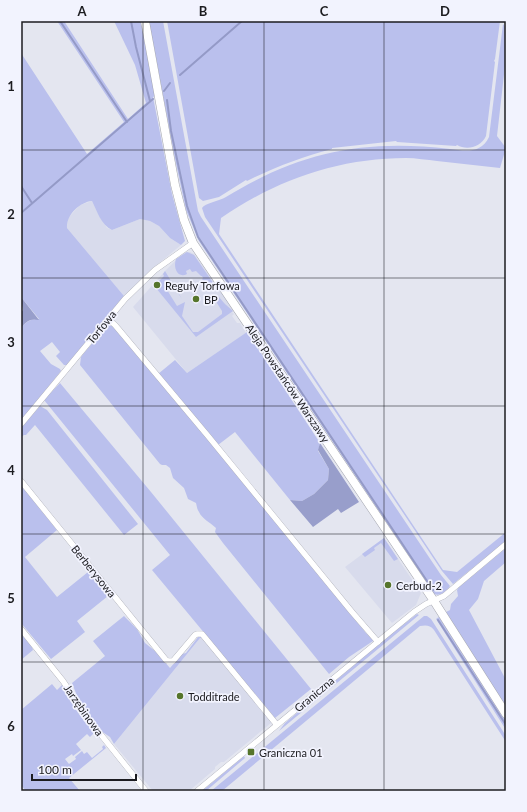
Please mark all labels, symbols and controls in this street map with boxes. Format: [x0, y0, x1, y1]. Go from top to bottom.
text: A [76, 3, 87, 19]
text: B [199, 3, 208, 19]
text: C [320, 3, 329, 19]
text: D [440, 3, 450, 19]
text: 1 [7, 78, 15, 94]
text: 2 [7, 206, 15, 222]
place label: Reguły Torfowa [165, 279, 240, 292]
marker: Reguły Torfowa [152, 280, 162, 290]
place label: BP [204, 293, 218, 306]
marker: BP [191, 294, 201, 304]
street label: Torfowa [84, 308, 118, 346]
street label: Aleja Powstańców Warszawy [243, 321, 333, 445]
text: 3 [7, 334, 15, 350]
text: 4 [7, 462, 15, 478]
street label: Berberysowa [69, 542, 119, 600]
place label: Cerbud-2 [396, 579, 442, 592]
marker: Cerbud-2 [383, 580, 393, 590]
text: 5 [7, 590, 15, 606]
street label: Graniczna [291, 674, 337, 714]
street label: Jarzębinowa [62, 682, 106, 738]
place label: Todditrade [188, 690, 240, 703]
marker: Todditrade [175, 691, 185, 701]
text: 6 [7, 718, 15, 734]
place label: Graniczna 01 [259, 746, 323, 759]
marker: Graniczna 01 [246, 747, 256, 757]
scale bar [32, 756, 136, 782]
text: 100 m [38, 762, 72, 777]

